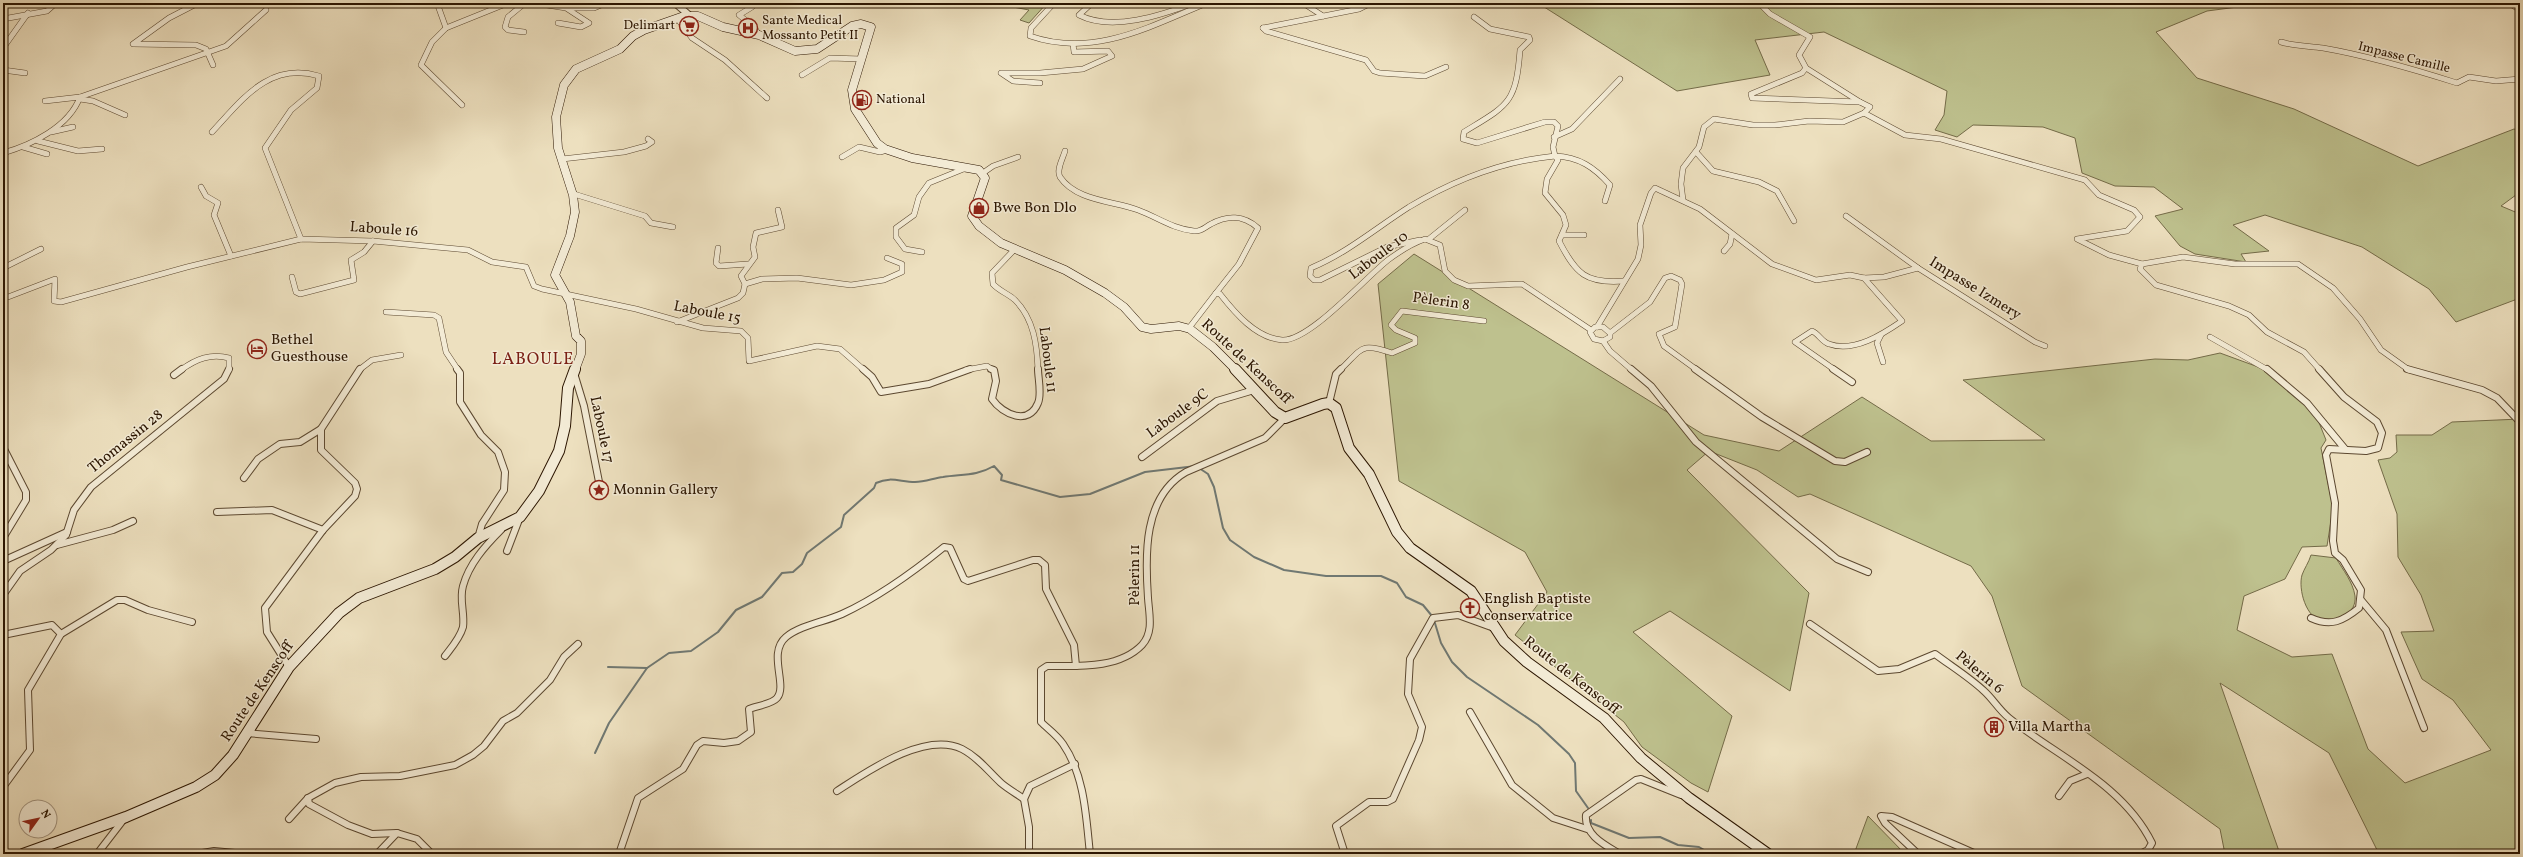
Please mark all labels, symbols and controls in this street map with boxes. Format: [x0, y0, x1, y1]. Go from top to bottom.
place label: Sante Medical Mossanto Petit II [762, 12, 858, 45]
supermarket icon: Delimart [678, 15, 700, 37]
place label: Delimart [624, 17, 675, 35]
hospital icon: Sante Medical Mossanto Petit II [737, 17, 759, 39]
street label: Impasse Camille [2356, 38, 2452, 78]
fuel station icon: National [851, 89, 873, 111]
place label: National [876, 91, 926, 109]
shop icon: Bwe Bon Dlo [968, 197, 990, 219]
place label: Bwe Bon Dlo [993, 198, 1077, 219]
street label: Laboule 16 [349, 217, 419, 243]
street label: Laboule 10 [1345, 227, 1413, 285]
street label: Impasse Izmery [1925, 252, 2025, 326]
street label: Pèlerin 8 [1411, 288, 1471, 316]
street label: Laboule 15 [672, 296, 742, 330]
street label: Route de Kenscoff [1196, 314, 1297, 411]
street label: Laboule 11 [1033, 326, 1061, 394]
place label: Bethel Guesthouse [271, 330, 348, 368]
hotel icon: Bethel Guesthouse [246, 338, 268, 360]
district label: LABOULE [492, 348, 574, 371]
street label: Laboule 9C [1142, 384, 1214, 444]
street label: Laboule 17 [584, 394, 618, 466]
street label: Thomassin 28 [84, 405, 168, 479]
place icon: Monnin Gallery [588, 479, 610, 501]
place label: Monnin Gallery [613, 480, 718, 501]
street label: Pèlerin 11 [1125, 544, 1146, 606]
place label: English Baptiste conservatrice [1484, 589, 1591, 627]
church icon: English Baptiste conservatrice [1459, 597, 1481, 619]
street label: Route de Kenscoff [1518, 632, 1625, 722]
street label: Route de Kenscoff [217, 636, 301, 746]
street label: Pèlerin 6 [1950, 646, 2008, 700]
building icon: Villa Martha [1983, 716, 2005, 738]
place label: Villa Martha [2008, 717, 2091, 738]
north arrow [18, 799, 58, 839]
text: N [37, 807, 54, 822]

